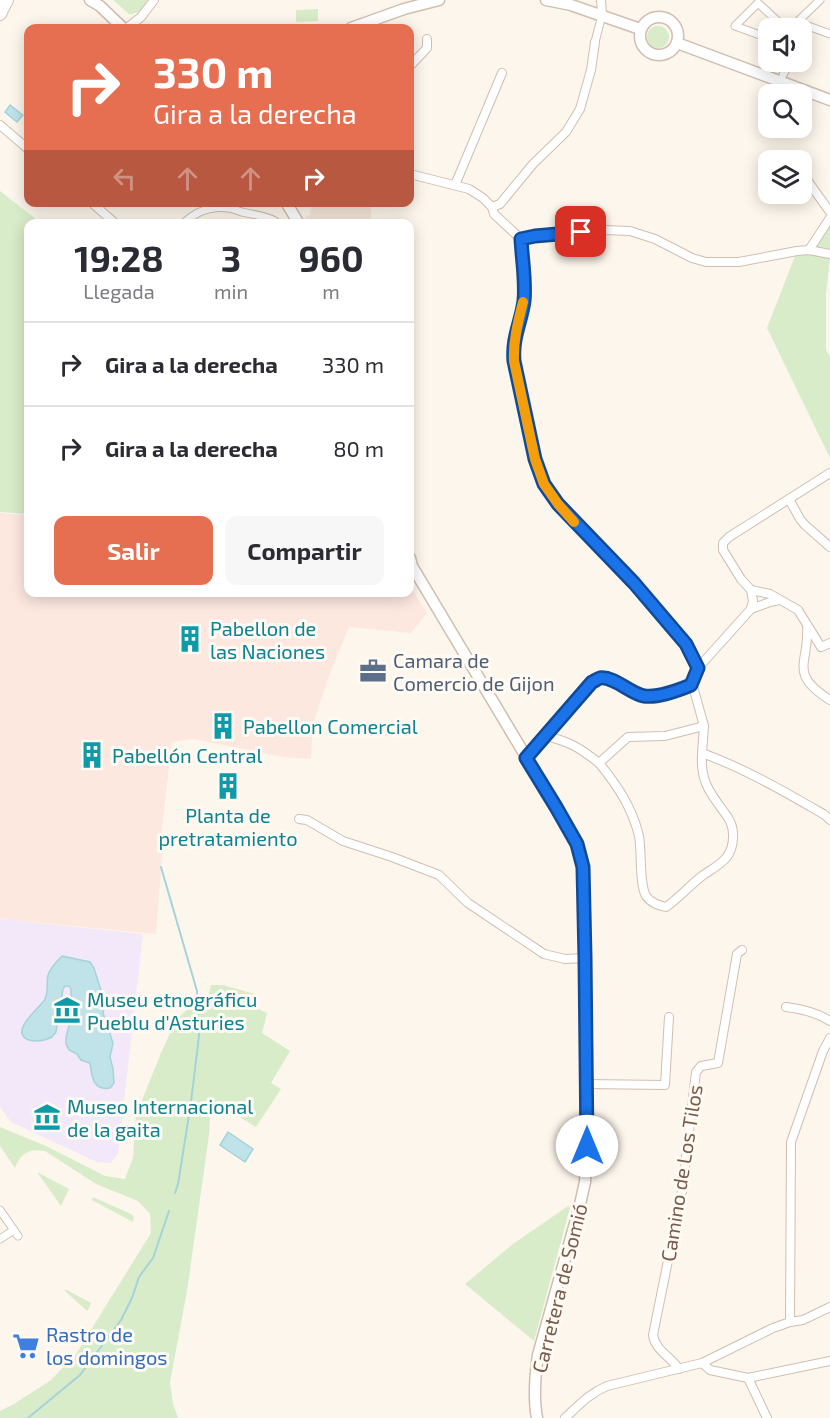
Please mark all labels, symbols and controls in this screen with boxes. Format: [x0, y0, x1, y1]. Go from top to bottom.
map controls [758, 18, 812, 204]
button: sound [758, 18, 812, 72]
text: 330 m [153, 46, 273, 96]
icon: right [54, 48, 132, 126]
button: search [758, 84, 812, 138]
text: Gira a la derecha [153, 97, 357, 129]
button: layers [758, 150, 812, 204]
icon: left [108, 162, 141, 195]
icon: ahead [171, 162, 204, 195]
icon: ahead [234, 162, 267, 195]
icon: right [297, 162, 330, 195]
pin [555, 206, 606, 257]
icon: arrive [564, 215, 597, 248]
text: 19:28 [74, 236, 164, 279]
text: 3 [221, 236, 241, 279]
text: 960 [298, 236, 364, 279]
text: Llegada [83, 279, 155, 303]
text: min [214, 279, 248, 303]
text: m [322, 279, 340, 303]
icon: right [54, 348, 87, 381]
text: Gira a la derecha [105, 351, 278, 377]
text: 330 m [322, 351, 384, 377]
icon: right [54, 432, 87, 465]
text: Gira a la derecha [105, 435, 278, 461]
text: 80 m [333, 435, 384, 461]
button: Salir [54, 516, 213, 585]
button: Compartir [225, 516, 384, 585]
place label: Pabellon de las Naciones [210, 616, 325, 663]
building icon: Pabellon de las Naciones [175, 624, 205, 654]
place label: Camara de Comercio de Gijon [393, 648, 555, 695]
office icon: Camara de Comercio de Gijon [358, 656, 388, 686]
building icon: Pabellon Comercial [208, 711, 238, 741]
place label: Pabellon Comercial [243, 714, 418, 738]
building icon: Pabellón Central [77, 740, 107, 770]
place label: Pabellón Central [112, 743, 263, 767]
building icon: Planta de pretratamiento [213, 771, 243, 801]
place label: Planta de pretratamiento [158, 803, 298, 850]
place label: Museu etnográficu Pueblu d'Asturies [87, 987, 258, 1034]
museum icon: Museu etnográficu Pueblu d'Asturies [52, 995, 82, 1025]
street label: Camino de Los Tilos [655, 1083, 707, 1263]
place label: Museo Internacional de la gaita [67, 1094, 253, 1141]
museum icon: Museo Internacional de la gaita [32, 1102, 62, 1132]
position arrow [555, 1114, 619, 1178]
street label: Carretera de Somió [526, 1201, 592, 1375]
place label: Rastro de los domingos [46, 1322, 167, 1369]
supermarket icon: Rastro de los domingos [11, 1331, 41, 1361]

